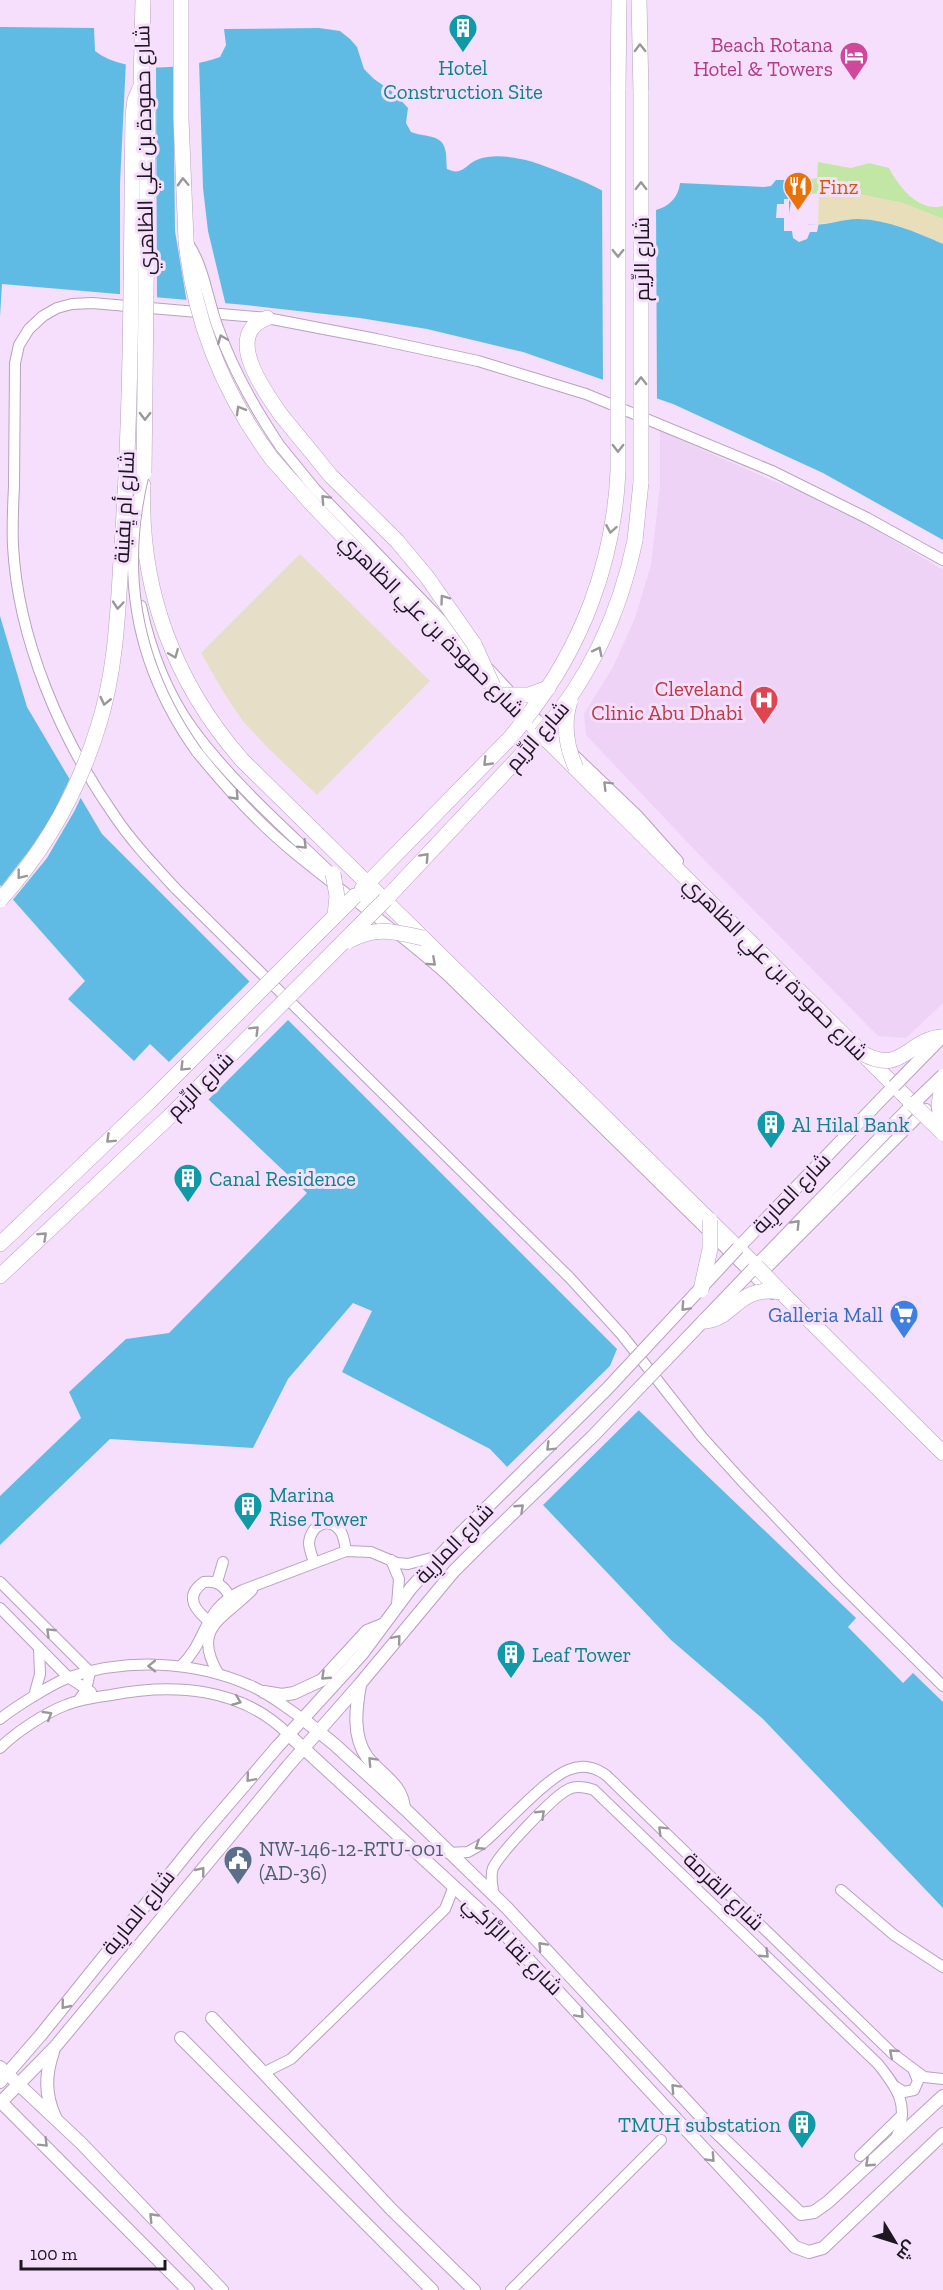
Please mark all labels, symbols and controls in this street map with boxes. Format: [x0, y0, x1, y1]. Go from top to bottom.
building icon: Hotel Construction Site [447, 12, 479, 54]
street label: شارع حمودة بن علي الظاهري [129, 25, 163, 275]
place label: Beach Rotana Hotel & Towers [693, 32, 833, 81]
hotel icon: Beach Rotana Hotel & Towers [838, 40, 870, 82]
one-way arrow [634, 43, 646, 52]
place label: Hotel Construction Site [383, 55, 543, 104]
restaurant icon: Finz [782, 170, 814, 212]
place label: Finz [819, 174, 859, 199]
one-way arrow [177, 177, 190, 186]
one-way arrow [635, 182, 647, 191]
street label: شارع الرِّيم [629, 217, 656, 301]
one-way arrow [612, 248, 624, 257]
one-way arrow [217, 334, 229, 345]
one-way arrow [635, 377, 647, 386]
one-way arrow [235, 406, 247, 416]
one-way arrow [139, 412, 151, 421]
one-way arrow [612, 443, 624, 452]
street label: شارع أم يِفينة [109, 450, 141, 564]
one-way arrow [321, 495, 332, 506]
one-way arrow [606, 525, 618, 534]
street label: شارع حمودة بن علي الظاهري [332, 528, 529, 725]
one-way arrow [440, 595, 451, 606]
one-way arrow [112, 600, 125, 609]
one-way arrow [591, 647, 603, 658]
one-way arrow [167, 648, 179, 659]
place label: Cleveland Clinic Abu Dhabi [591, 676, 743, 725]
hospital icon: Cleveland Clinic Abu Dhabi [748, 684, 780, 726]
one-way arrow [99, 696, 112, 706]
street label: شارع الرِّيم [500, 696, 576, 777]
one-way arrow [483, 754, 494, 765]
one-way arrow [604, 782, 615, 793]
one-way arrow [227, 789, 238, 800]
one-way arrow [296, 838, 307, 849]
one-way arrow [418, 854, 429, 864]
one-way arrow [18, 868, 29, 879]
street label: شارع حمودة بن علي الظاهري [676, 871, 873, 1068]
one-way arrow [425, 954, 436, 965]
one-way arrow [248, 1026, 259, 1037]
street label: شارع الرِّيم [161, 1046, 240, 1125]
one-way arrow [180, 1060, 191, 1071]
building icon: Al Hilal Bank [755, 1108, 787, 1150]
place label: Al Hilal Bank [792, 1112, 910, 1137]
one-way arrow [106, 1132, 117, 1143]
street label: شارع المارِية [747, 1148, 837, 1240]
building icon: Canal Residence [172, 1162, 204, 1204]
place label: Canal Residence [209, 1166, 356, 1191]
one-way arrow [789, 1220, 800, 1231]
one-way arrow [36, 1232, 46, 1243]
supermarket icon: Galleria Mall [888, 1298, 920, 1340]
one-way arrow [681, 1300, 692, 1310]
place label: Galleria Mall [768, 1302, 883, 1327]
one-way arrow [546, 1440, 557, 1451]
place label: Marina Rise Tower [269, 1482, 368, 1531]
building icon: Marina Rise Tower [232, 1490, 264, 1532]
street label: شارع المارِية [410, 1498, 500, 1590]
one-way arrow [513, 1504, 523, 1515]
one-way arrow [46, 1628, 56, 1639]
one-way arrow [390, 1635, 401, 1646]
building icon: Leaf Tower [495, 1638, 527, 1680]
place label: Leaf Tower [532, 1642, 631, 1667]
one-way arrow [148, 1659, 157, 1672]
one-way arrow [321, 1669, 331, 1680]
one-way arrow [231, 1694, 242, 1706]
one-way arrow [42, 1711, 52, 1722]
one-way arrow [368, 1758, 379, 1768]
one-way arrow [246, 1771, 257, 1782]
one-way arrow [534, 1810, 545, 1821]
one-way arrow [658, 1827, 669, 1838]
place label: NW-146-12-RTU-001 (AD-36) [259, 1836, 443, 1885]
one-way arrow [474, 1838, 485, 1849]
public building icon: NW-146-12-RTU-001 (AD-36) [222, 1844, 254, 1886]
street label: شارع القرمة [677, 1847, 769, 1937]
street label: شارع المارِية [96, 1864, 182, 1961]
one-way arrow [194, 1867, 205, 1878]
street label: شارع نِقا الرَّاكِي [455, 1890, 568, 2003]
one-way arrow [538, 1942, 549, 1952]
one-way arrow [759, 1947, 769, 1958]
one-way arrow [61, 1998, 72, 2009]
one-way arrow [573, 2007, 584, 2018]
one-way arrow [889, 2049, 900, 2060]
one-way arrow [671, 2085, 682, 2095]
building icon: TMUH substation [786, 2108, 818, 2150]
place label: TMUH substation [618, 2112, 781, 2137]
one-way arrow [36, 2135, 47, 2146]
one-way arrow [704, 2151, 715, 2162]
one-way arrow [865, 2156, 875, 2167]
north arrow [865, 2212, 925, 2272]
one-way arrow [149, 2214, 160, 2225]
scale bar [21, 2233, 165, 2271]
text: ش [893, 2237, 920, 2265]
text: 100 m [30, 2243, 78, 2265]

